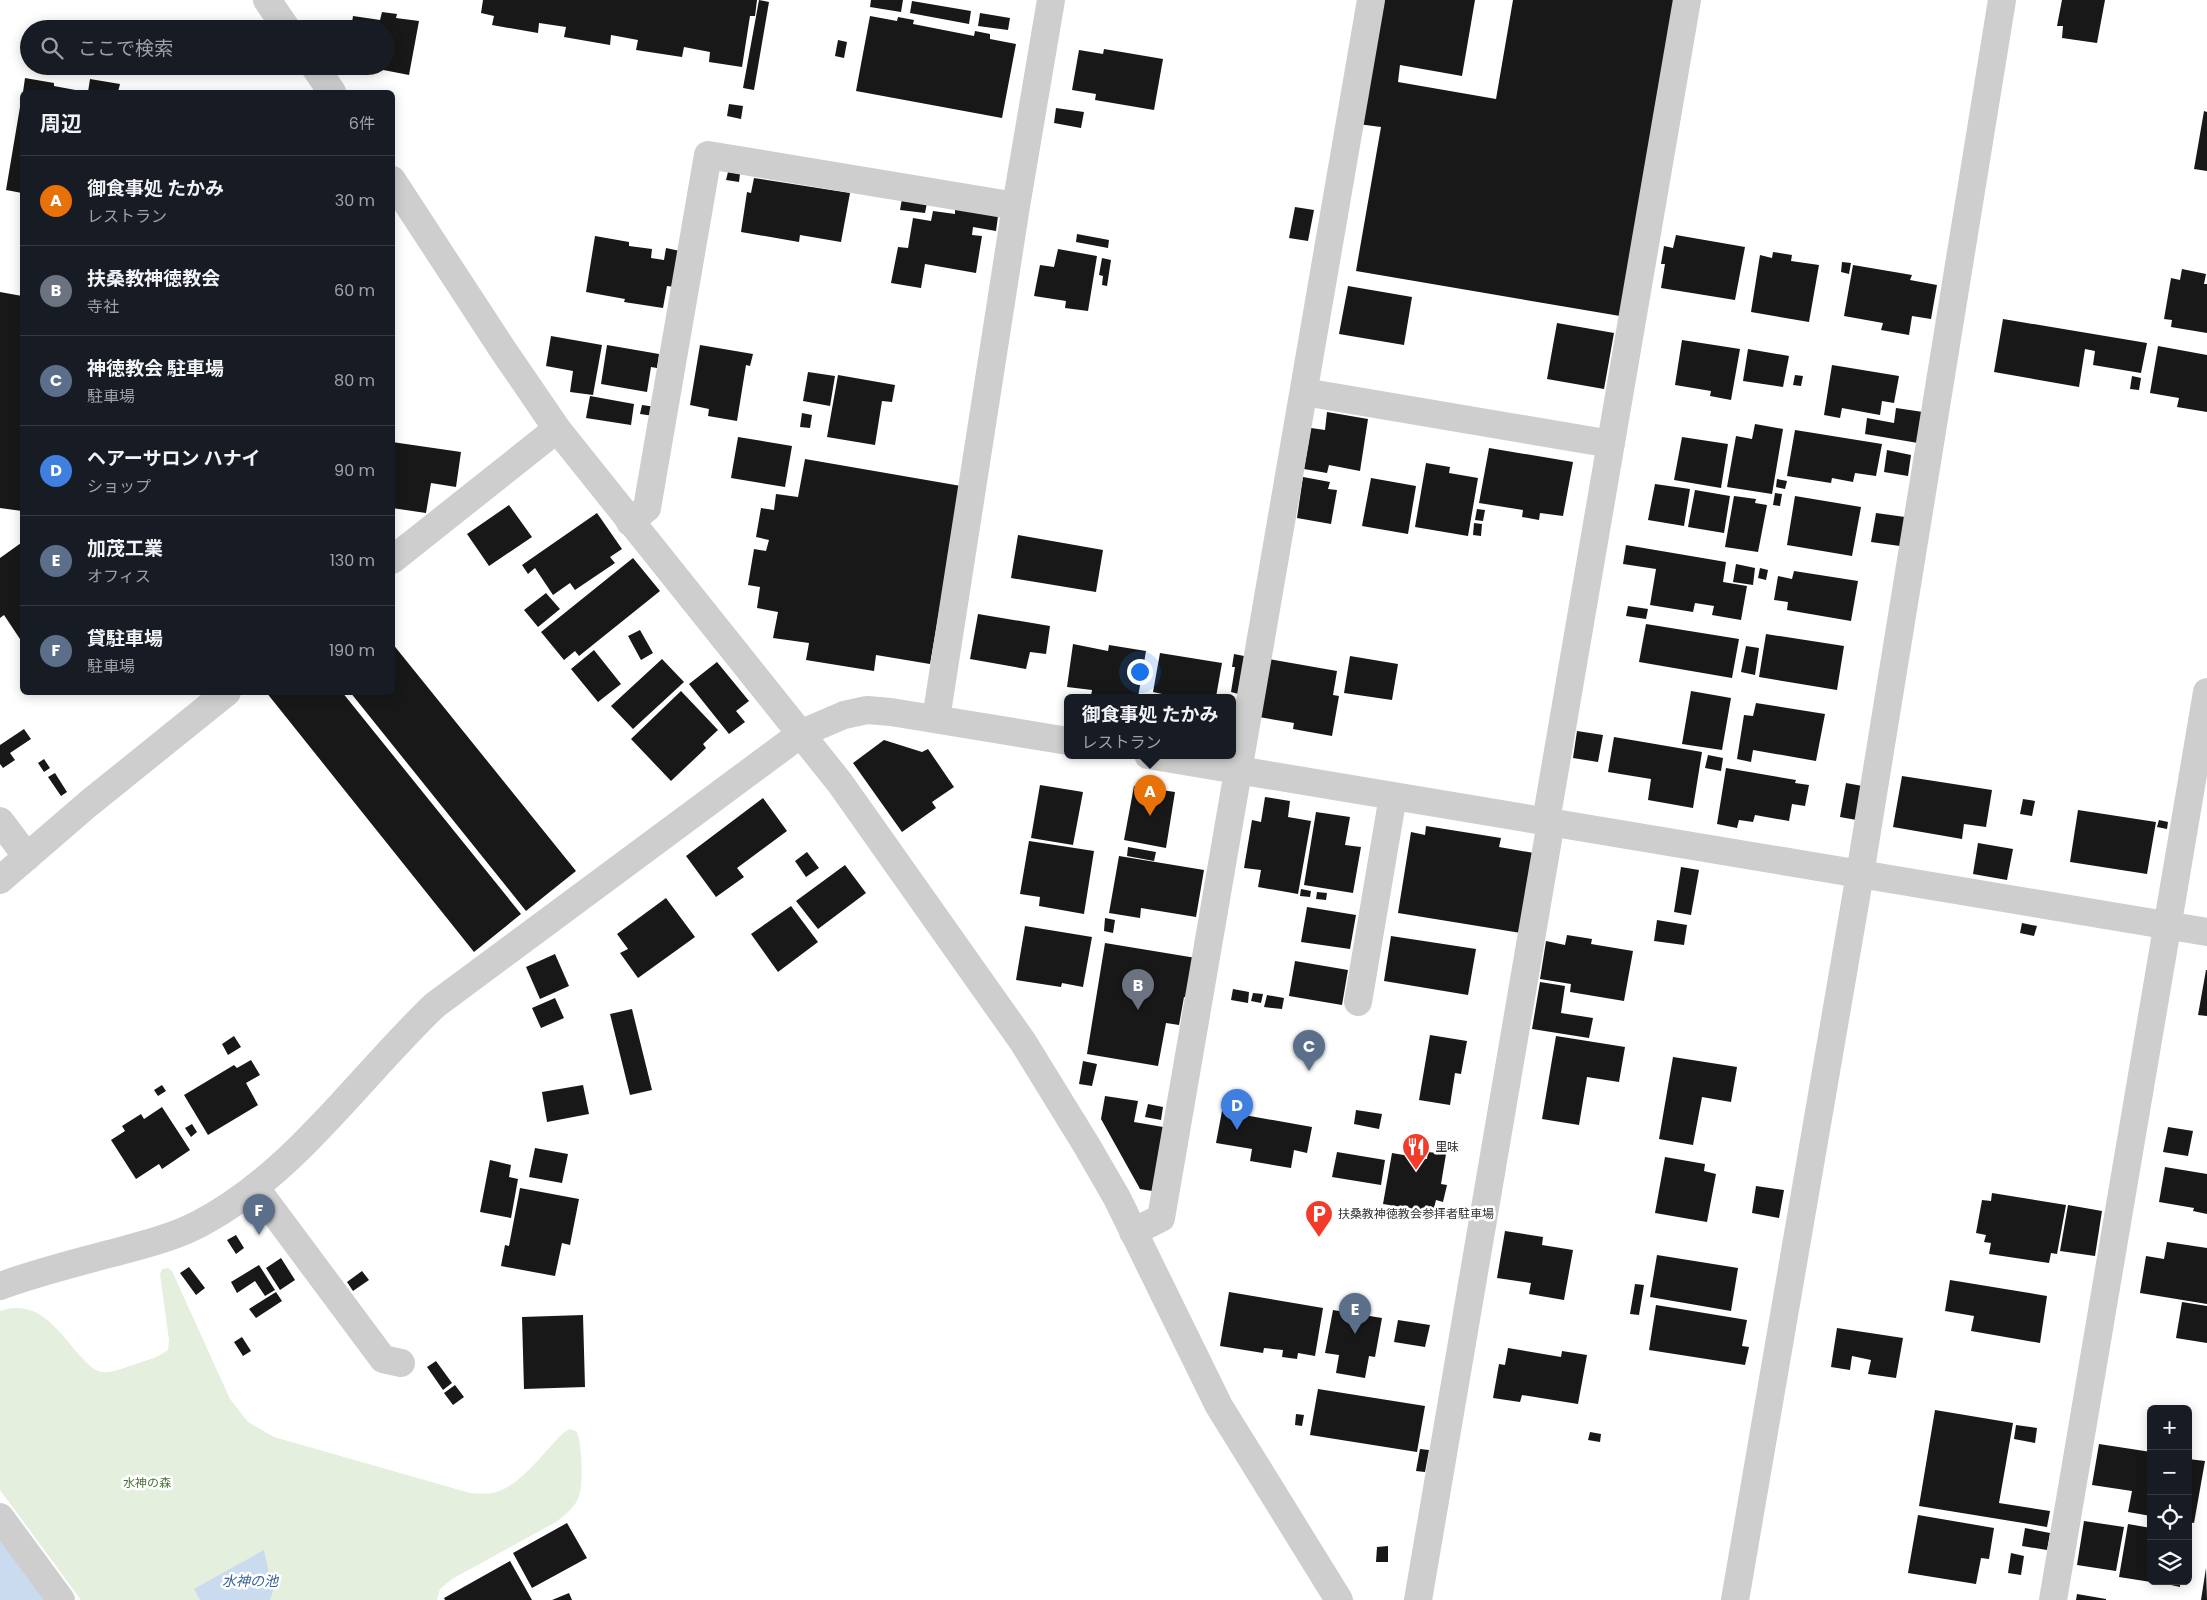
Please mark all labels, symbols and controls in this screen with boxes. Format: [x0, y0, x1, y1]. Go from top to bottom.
search box [20, 20, 395, 75]
icon: search [38, 34, 66, 62]
text: ここで検索 [78, 35, 173, 62]
text: 周辺 [40, 109, 82, 138]
text: 6件 [349, 112, 375, 135]
text: 御食事処 たかみ [87, 175, 224, 202]
text: A [50, 189, 62, 212]
text: 30 m [335, 189, 375, 212]
text: レストラン [87, 205, 167, 228]
text: 扶桑教神徳教会 [87, 265, 220, 292]
text: B [51, 279, 61, 302]
text: 60 m [334, 279, 375, 302]
text: 寺社 [87, 295, 119, 318]
text: 神徳教会 駐車場 [87, 355, 224, 382]
text: C [50, 369, 62, 392]
text: 80 m [334, 369, 375, 392]
text: 駐車場 [87, 385, 135, 408]
text: ヘアーサロン ハナイ [87, 445, 261, 472]
text: D [50, 459, 62, 482]
text: 90 m [334, 459, 375, 482]
text: ショップ [87, 475, 151, 498]
text: 加茂工業 [87, 535, 163, 562]
text: E [52, 549, 60, 572]
text: 130 m [330, 549, 375, 572]
text: オフィス [87, 565, 151, 588]
text: 貸駐車場 [87, 625, 163, 652]
text: F [52, 639, 60, 662]
text: 190 m [329, 639, 375, 662]
text: 駐車場 [87, 655, 135, 678]
your location [1127, 659, 1153, 685]
popup [1064, 694, 1236, 759]
text: 御食事処 たかみ [1081, 701, 1219, 728]
text: レストラン [1081, 731, 1162, 754]
pin: A [1134, 775, 1166, 816]
pin: B [1122, 969, 1154, 1010]
pin: C [1293, 1030, 1325, 1071]
pin: D [1221, 1089, 1253, 1130]
restaurant icon: 里味 [1401, 1132, 1431, 1171]
place label: 里味 [1435, 1138, 1459, 1155]
pin: F [243, 1194, 275, 1235]
parking icon: 扶桑教神徳教会参拝者駐車場 [1304, 1199, 1334, 1238]
place label: 扶桑教神徳教会参拝者駐車場 [1338, 1205, 1494, 1222]
pin: E [1339, 1293, 1371, 1334]
map controls [2147, 1405, 2192, 1585]
button: + [2147, 1405, 2192, 1450]
button: − [2147, 1450, 2192, 1495]
park label: 水神の森 [123, 1474, 171, 1491]
button: locate [2147, 1495, 2192, 1540]
button: layers [2147, 1540, 2192, 1585]
water label: 水神の池 [222, 1571, 280, 1591]

